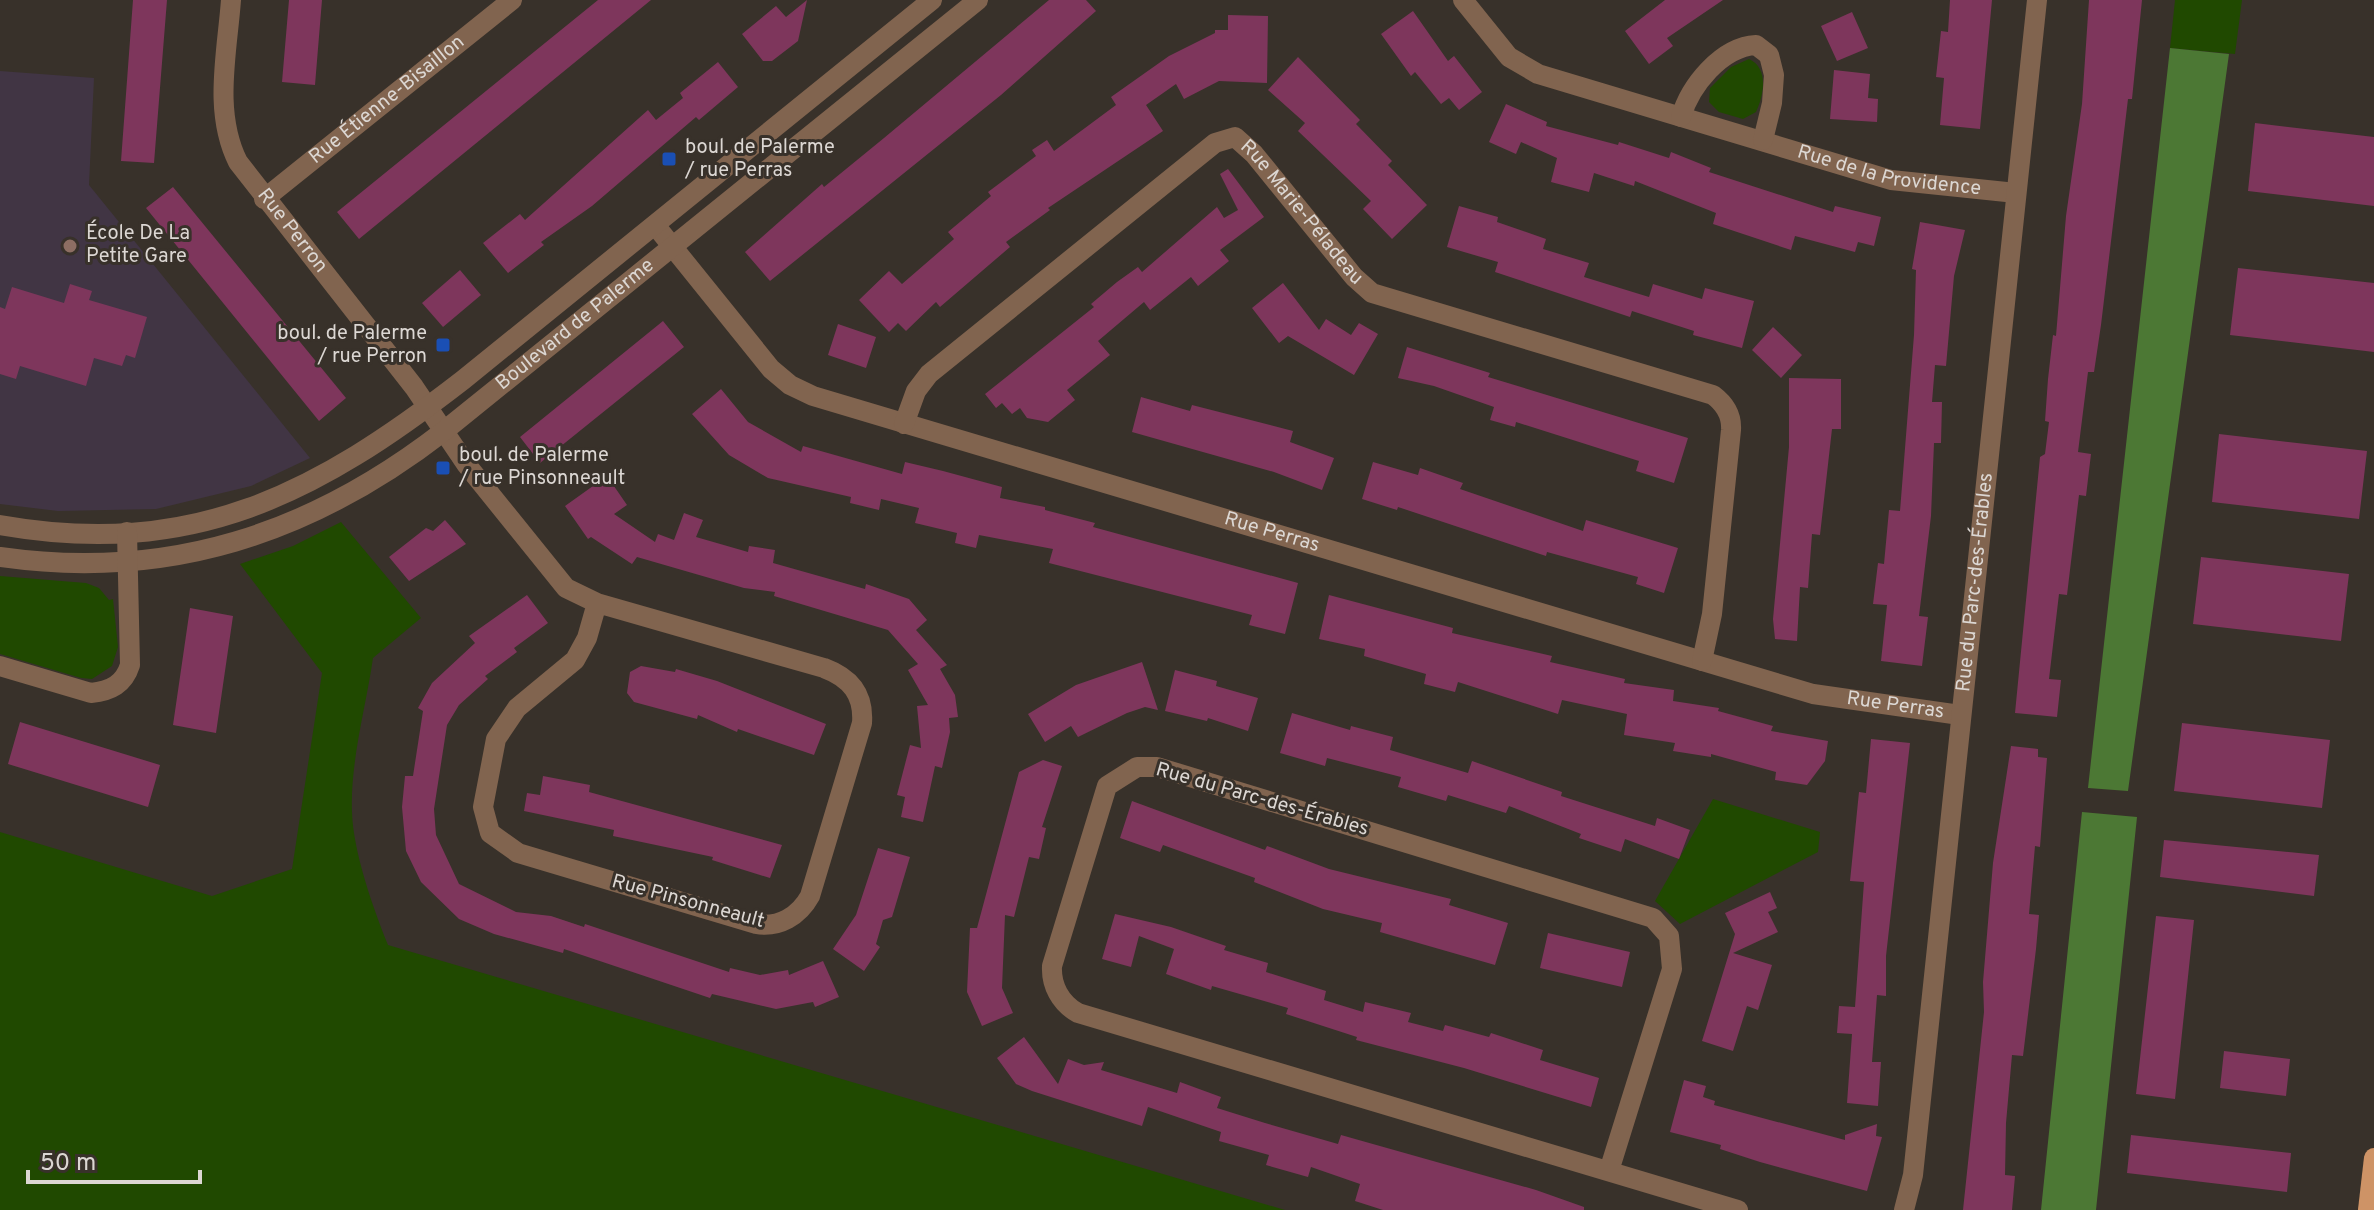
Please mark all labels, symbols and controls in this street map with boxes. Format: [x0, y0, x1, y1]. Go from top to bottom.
street label: Rue Étienne-Bisaillon [304, 30, 470, 170]
street label: Rue Marie-Péladeau [1234, 134, 1368, 292]
place label: boul. de Palerme / rue Perras [684, 135, 835, 184]
street label: Rue de la Providence [1794, 140, 1982, 202]
marker: boul. de Palerme / rue Perras [660, 150, 678, 168]
street label: Rue Perron [251, 183, 333, 279]
place label: École De La Petite Gare [86, 219, 190, 270]
marker: École De La Petite Gare [61, 237, 79, 255]
street label: Boulevard de Palerme [491, 253, 660, 397]
place label: boul. de Palerme / rue Perron [277, 321, 427, 370]
marker: boul. de Palerme / rue Perron [434, 336, 452, 354]
place label: boul. de Palerme / rue Pinsonneault [458, 443, 625, 492]
marker: boul. de Palerme / rue Pinsonneault [434, 459, 452, 477]
street label: Rue du Parc-des-Érables [1951, 472, 2000, 693]
street label: Rue Perras [1221, 506, 1323, 559]
street label: Rue Perras [1845, 686, 1946, 726]
street label: Rue du Parc-des-Érables [1153, 755, 1372, 843]
street label: Rue Pinsonneault [609, 869, 767, 935]
scale bar [28, 1134, 200, 1184]
text: 50 m [40, 1149, 96, 1179]

